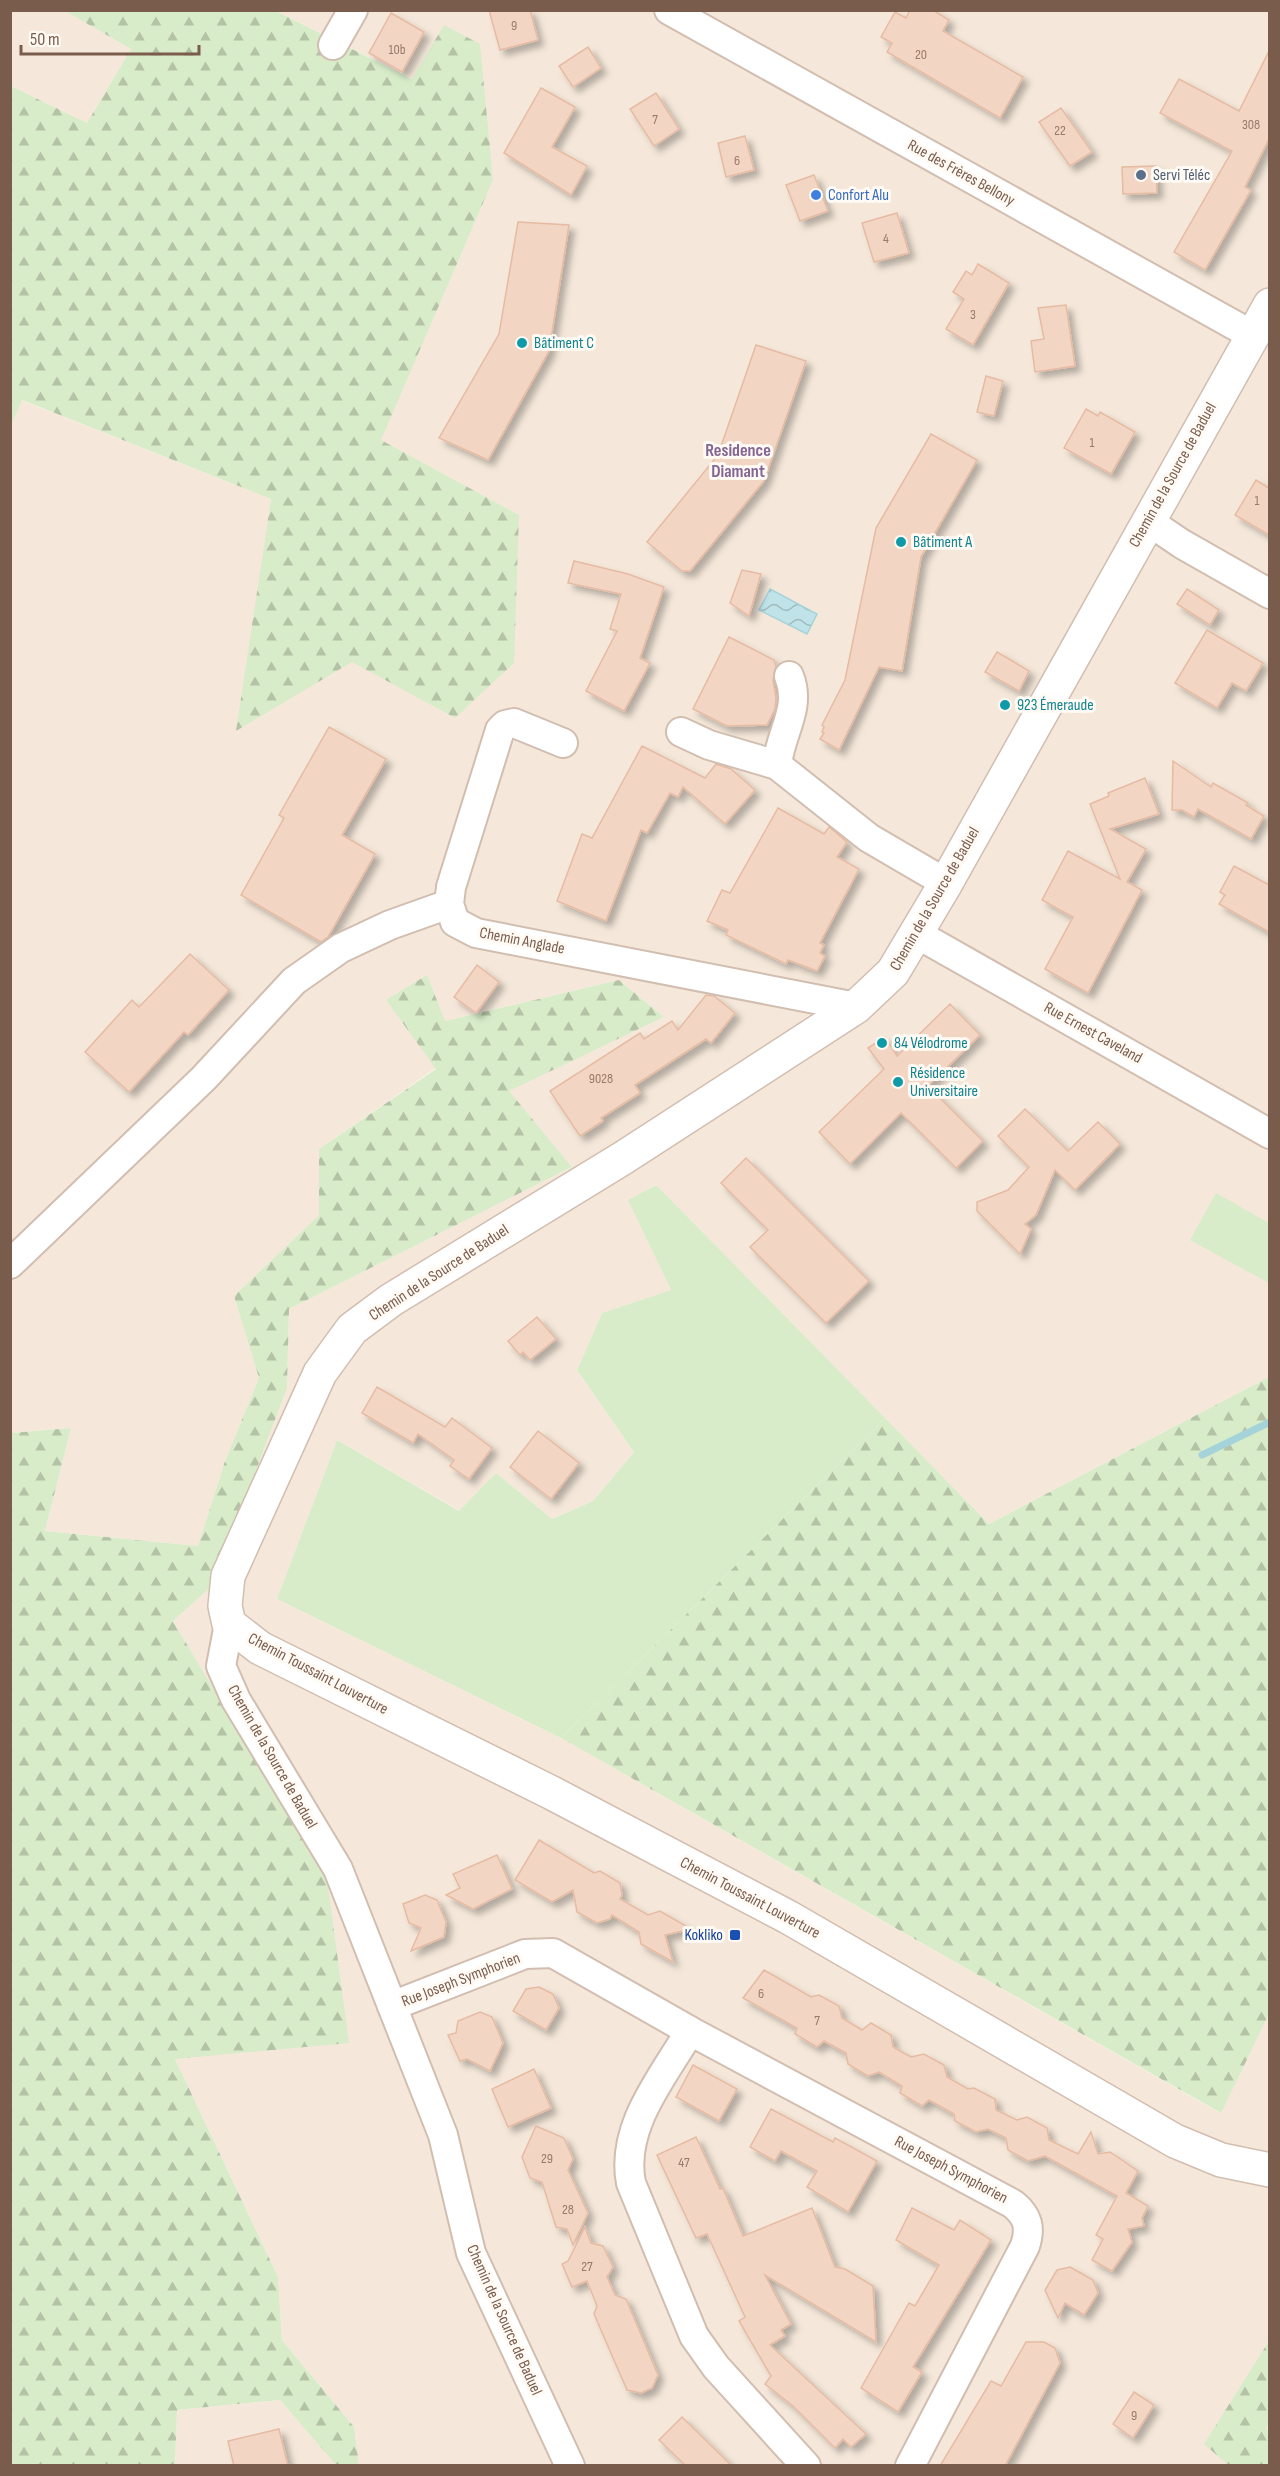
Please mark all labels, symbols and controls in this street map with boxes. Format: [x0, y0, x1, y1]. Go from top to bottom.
house number: 9 [511, 17, 517, 34]
scale bar [21, 18, 200, 56]
text: 50 m [30, 29, 60, 50]
house number: 10b [389, 41, 406, 58]
house number: 20 [915, 46, 927, 63]
house number: 7 [652, 111, 658, 128]
house number: 308 [1242, 116, 1260, 133]
house number: 22 [1054, 122, 1066, 139]
street label: Rue des Frères Bellony [904, 136, 1018, 210]
house number: 6 [734, 152, 740, 169]
place label: Servi Téléc [1153, 166, 1210, 185]
marker: Servi Téléc [1134, 168, 1148, 182]
place label: Confort Alu [828, 186, 889, 205]
marker: Confort Alu [809, 188, 823, 202]
house number: 4 [883, 230, 889, 247]
house number: 3 [970, 306, 976, 323]
place label: Bâtiment C [534, 334, 594, 353]
marker: Bâtiment C [515, 336, 529, 350]
street label: Chemin de la Source de Baduel [1125, 399, 1221, 551]
house number: 1 [1090, 434, 1095, 451]
district label: Residence Diamant [705, 440, 771, 482]
house number: 1 [1255, 492, 1260, 509]
place label: Bâtiment A [913, 533, 972, 552]
marker: Bâtiment A [894, 535, 908, 549]
place label: 923 Émeraude [1017, 696, 1094, 715]
marker: 923 Émeraude [998, 698, 1012, 712]
street label: Chemin de la Source de Baduel [886, 824, 984, 974]
street label: Chemin Anglade [478, 923, 566, 959]
street label: Rue Ernest Caveland [1041, 998, 1145, 1068]
place label: 84 Vélodrome [894, 1034, 968, 1053]
marker: 84 Vélodrome [875, 1036, 889, 1050]
place label: Résidence Universitaire [910, 1064, 978, 1101]
house number: 9028 [589, 1070, 613, 1087]
marker: Résidence Universitaire [891, 1075, 905, 1089]
street label: Chemin de la Source de Baduel [366, 1221, 512, 1325]
street label: Chemin Toussaint Louverture [245, 1629, 391, 1719]
street label: Chemin de la Source de Baduel [223, 1682, 321, 1832]
street label: Chemin Toussaint Louverture [677, 1853, 823, 1943]
place label: Kokliko [685, 1926, 723, 1945]
marker: Kokliko [728, 1928, 742, 1942]
street label: Rue Joseph Symphorien [399, 1949, 523, 2011]
house number: 6 [758, 1985, 764, 2002]
house number: 7 [814, 2012, 820, 2029]
street label: Rue Joseph Symphorien [891, 2132, 1011, 2208]
house number: 29 [541, 2150, 553, 2167]
house number: 47 [678, 2154, 690, 2171]
house number: 28 [562, 2201, 574, 2218]
street label: Chemin de la Source de Baduel [462, 2242, 546, 2398]
house number: 27 [581, 2258, 593, 2275]
house number: 9 [1131, 2407, 1137, 2424]

